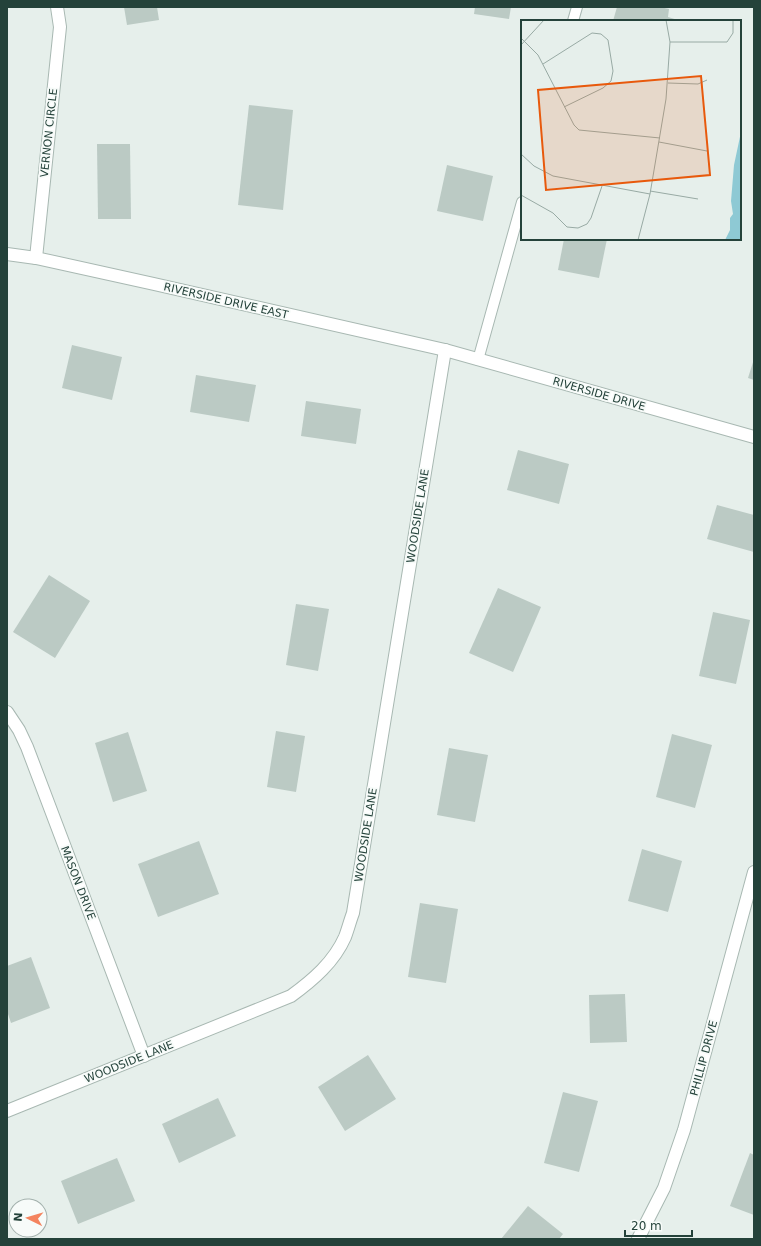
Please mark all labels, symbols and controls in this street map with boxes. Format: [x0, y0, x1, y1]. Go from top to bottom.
inset map [521, 20, 741, 240]
street label: VERNON CIRCLE [38, 88, 60, 178]
street label: RIVERSIDE DRIVE EAST [162, 280, 290, 322]
street label: RIVERSIDE DRIVE [551, 375, 647, 413]
street label: WOODSIDE LANE [404, 468, 432, 564]
street label: WOODSIDE LANE [352, 787, 380, 883]
street label: MASON DRIVE [58, 844, 98, 922]
street label: PHILLIP DRIVE [688, 1019, 720, 1097]
street label: WOODSIDE LANE [83, 1038, 175, 1086]
north arrow [8, 1198, 48, 1238]
text: N [12, 1212, 25, 1222]
scale bar [625, 1212, 692, 1238]
text: 20 m [631, 1219, 662, 1233]

